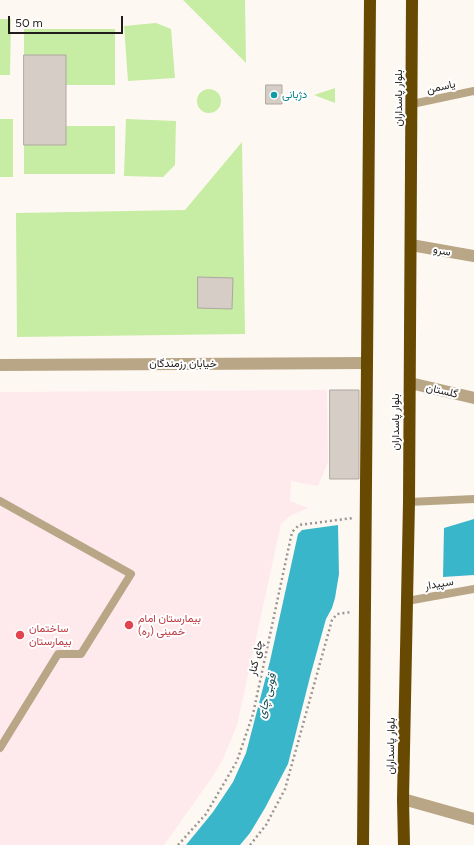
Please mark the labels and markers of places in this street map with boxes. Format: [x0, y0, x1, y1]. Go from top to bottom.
place label: دژبانی [282, 88, 307, 102]
marker: دژبانی [269, 90, 279, 100]
place label: بیمارستان امام خمینی (ره) [138, 612, 201, 638]
marker: بیمارستان امام خمینی (ره) [123, 619, 135, 631]
place label: ساختمان بیمارستان [29, 622, 72, 648]
marker: ساختمان بیمارستان [14, 629, 26, 641]

